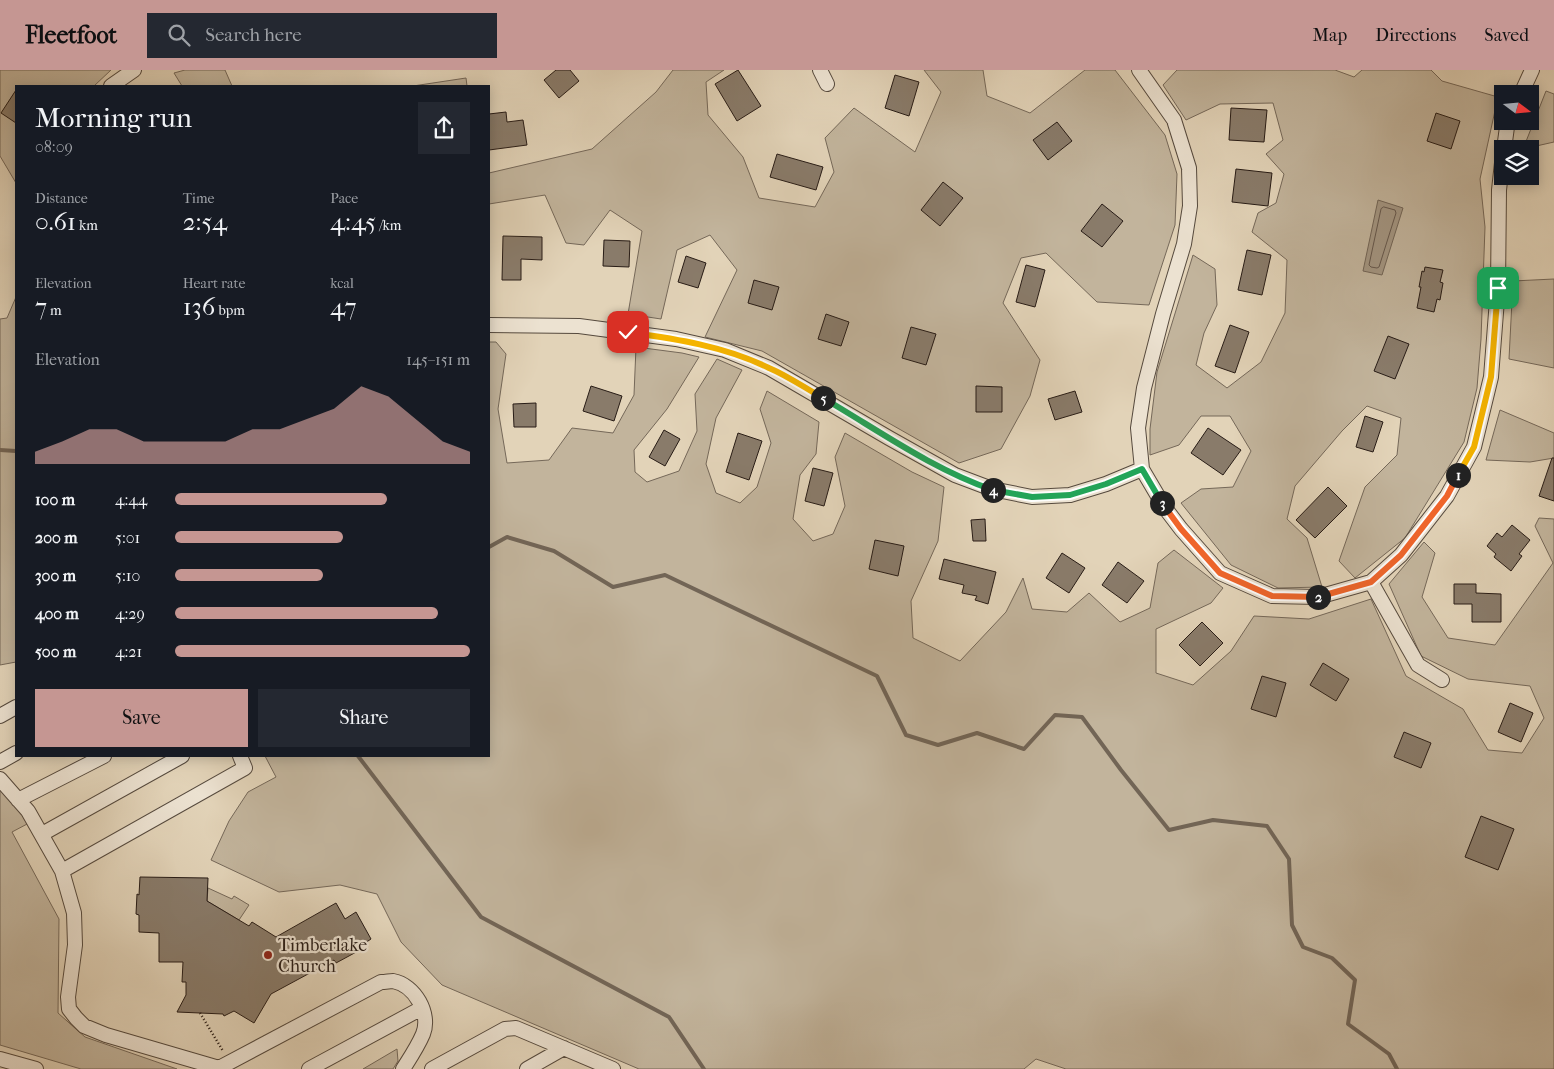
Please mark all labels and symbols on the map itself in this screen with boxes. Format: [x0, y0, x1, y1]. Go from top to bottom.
north arrow [1494, 85, 1539, 130]
pin [1477, 267, 1519, 309]
pin [607, 311, 649, 353]
pin: 5 [810, 386, 836, 410]
pin: 1 [1446, 462, 1470, 488]
pin: 4 [980, 478, 1006, 502]
pin: 3 [1150, 490, 1174, 516]
pin: 2 [1306, 584, 1330, 610]
place label: Timberlake Church [278, 935, 367, 977]
marker: Timberlake Church [262, 949, 274, 961]

